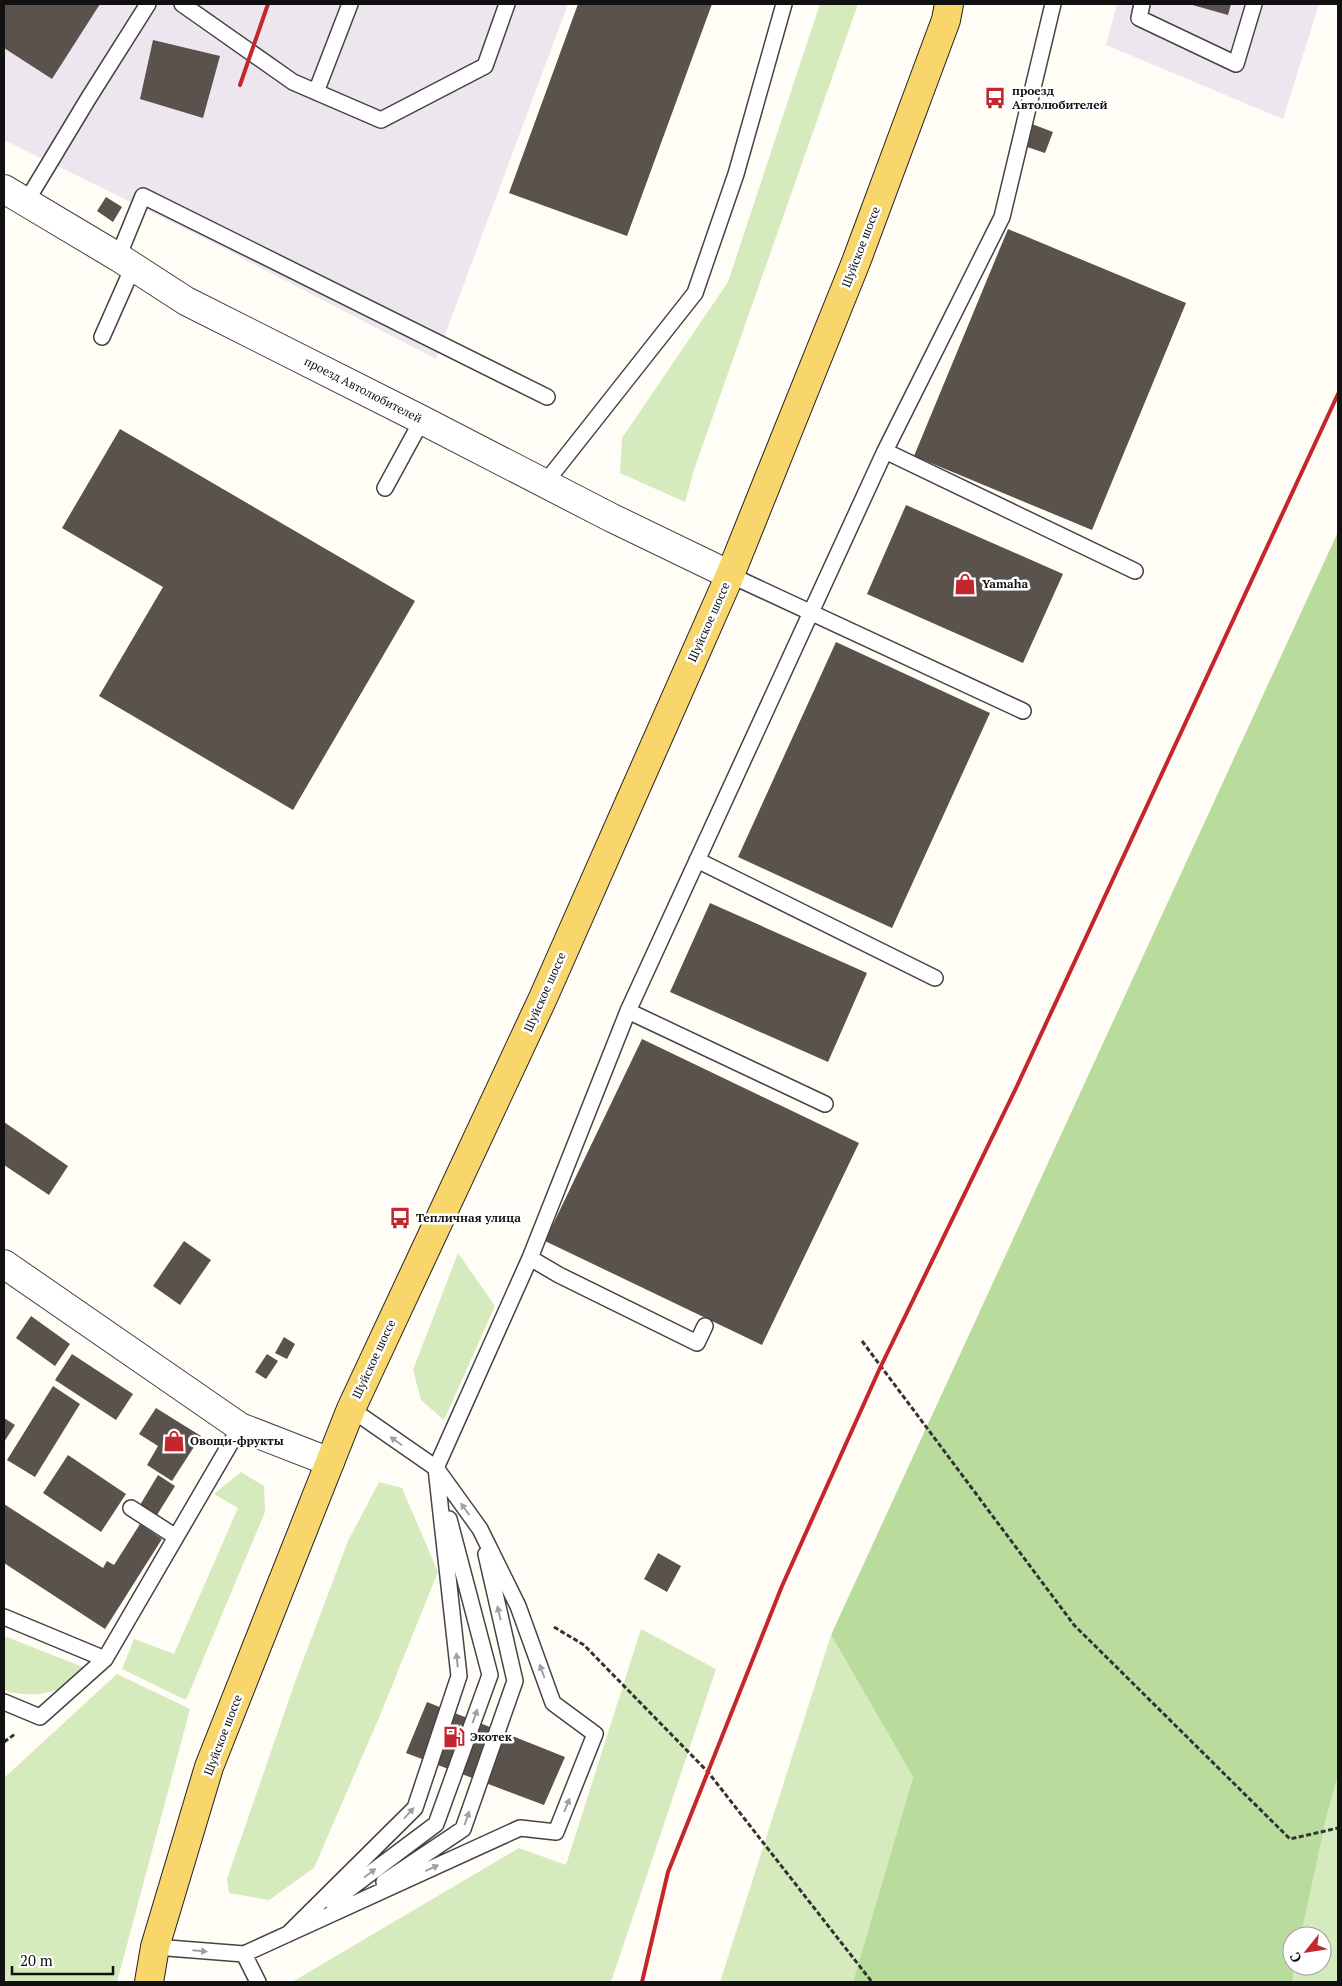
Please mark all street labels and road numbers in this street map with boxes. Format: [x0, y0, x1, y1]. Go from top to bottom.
street label: Шуйское шоссе [838, 204, 883, 289]
street label: проезд Автолюбителей [302, 353, 425, 426]
street label: Шуйское шоссе [684, 580, 733, 664]
street label: Шуйское шоссе [520, 950, 569, 1034]
street label: Шуйское шоссе [349, 1317, 398, 1401]
street label: Шуйское шоссе [200, 1692, 245, 1777]

